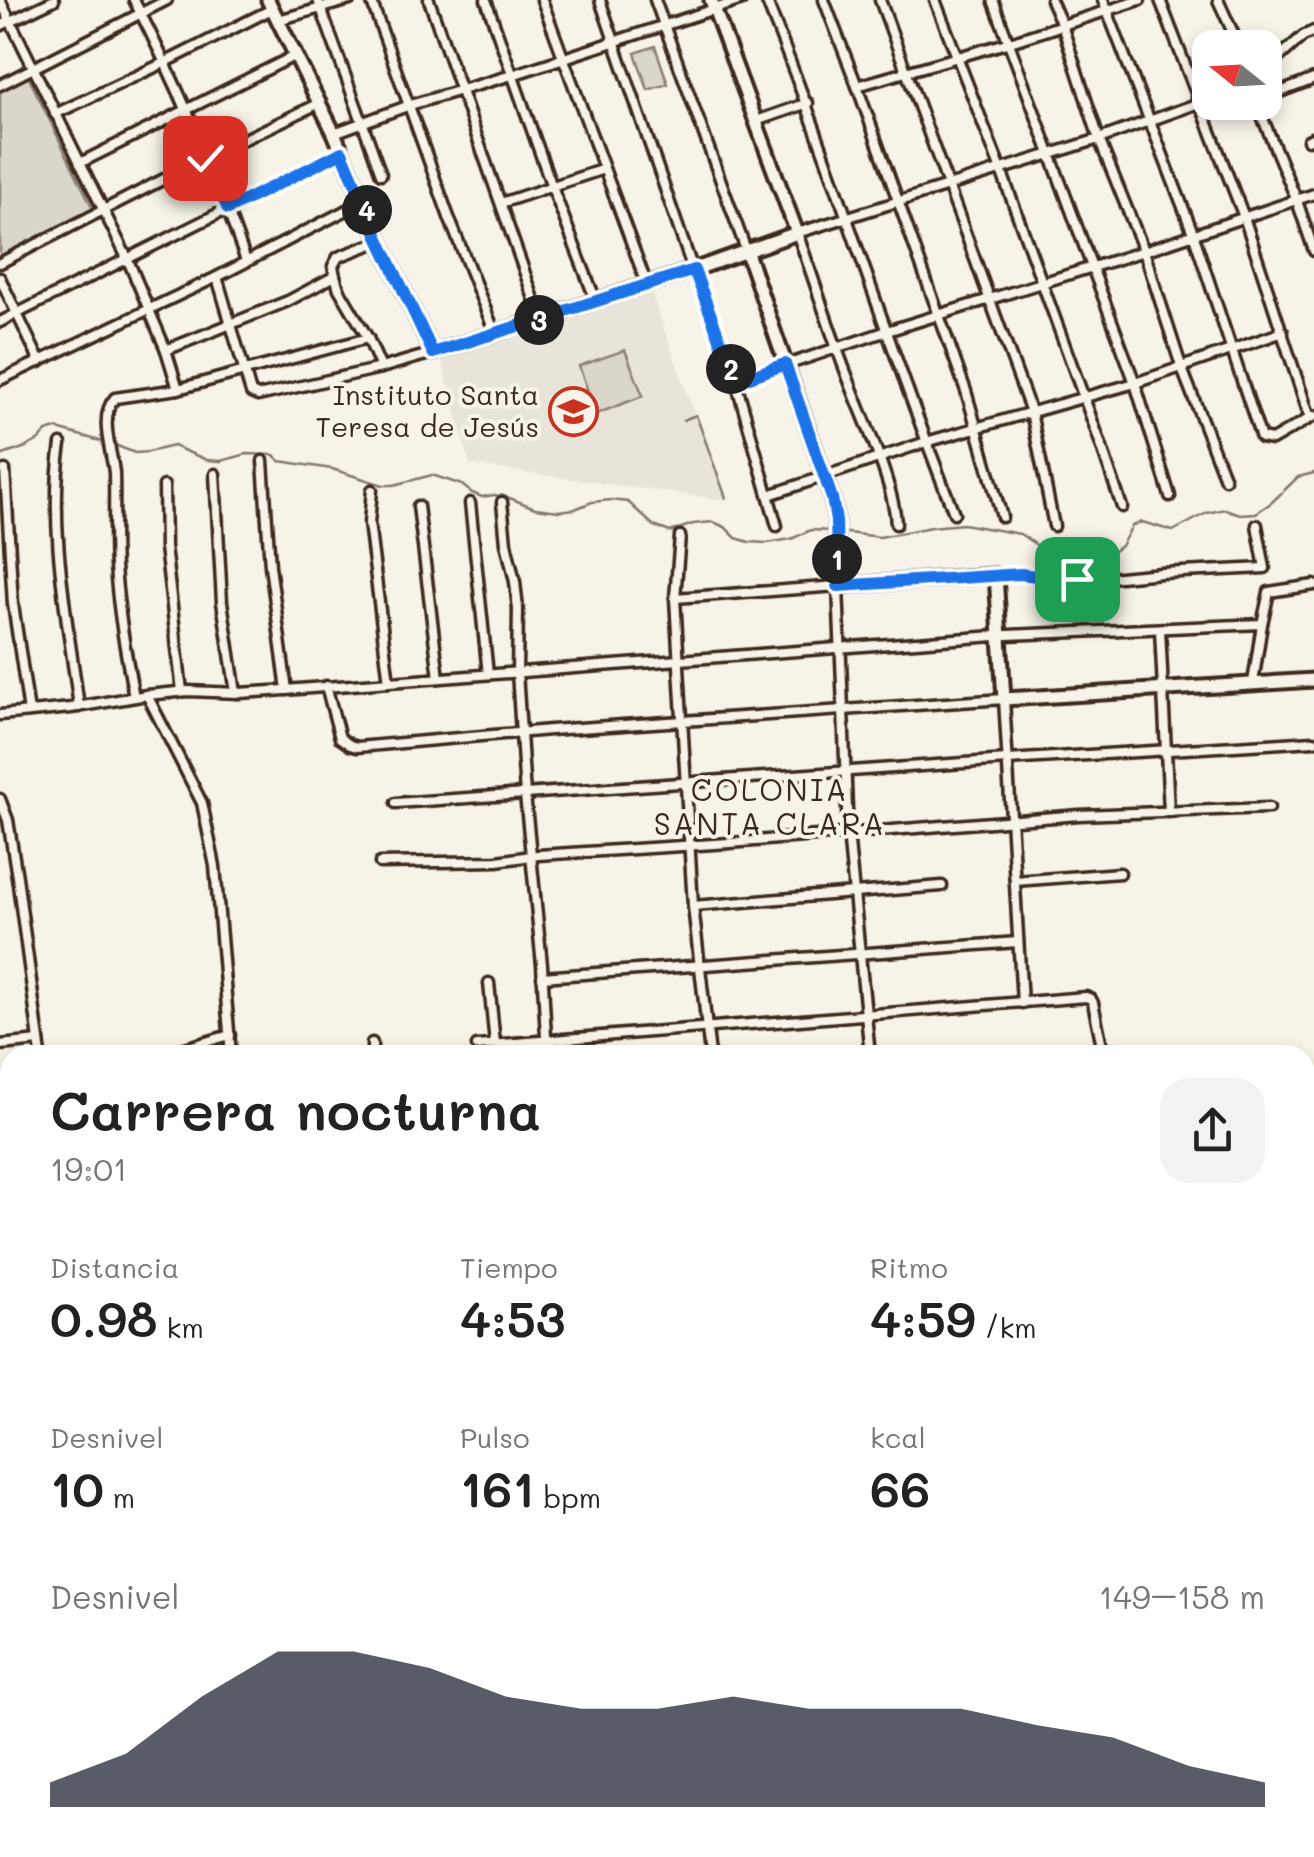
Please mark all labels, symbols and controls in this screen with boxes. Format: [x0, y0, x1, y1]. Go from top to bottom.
north arrow [1192, 30, 1282, 120]
map controls [1192, 30, 1282, 120]
pin [163, 116, 248, 201]
icon: check [178, 131, 233, 186]
pin: 4 [342, 185, 392, 235]
text: 4 [358, 192, 376, 228]
pin: 3 [514, 295, 564, 345]
text: 3 [531, 302, 547, 338]
pin: 2 [706, 344, 756, 394]
text: 2 [723, 351, 739, 387]
place label: Instituto Santa Teresa de Jesús [315, 376, 539, 444]
school or university icon: Instituto Santa Teresa de Jesús [548, 385, 600, 437]
pin: 1 [812, 534, 862, 584]
pin [1035, 537, 1120, 622]
text: 1 [831, 541, 843, 577]
icon: arrive [1050, 552, 1105, 607]
district label: COLONIA SANTA CLARA [654, 769, 886, 843]
text: Carrera nocturna [50, 1073, 541, 1145]
button: share [1160, 1078, 1265, 1183]
text: 19:01 [50, 1147, 127, 1189]
text: Distancia [50, 1249, 179, 1285]
text: Tiempo [460, 1249, 558, 1285]
text: Ritmo [870, 1249, 948, 1285]
text: 0.98 [50, 1285, 158, 1351]
text: 4:53 [460, 1285, 566, 1351]
text: 4:59 [870, 1285, 976, 1351]
text: km [158, 1309, 204, 1345]
text: /km [976, 1309, 1037, 1345]
text: Desnivel [50, 1419, 163, 1455]
text: Pulso [460, 1419, 530, 1455]
text: kcal [870, 1419, 926, 1455]
text: 10 [50, 1455, 104, 1521]
text: 161 [460, 1455, 535, 1521]
text: 66 [870, 1455, 931, 1521]
text: m [104, 1479, 135, 1515]
text: bpm [535, 1479, 601, 1515]
text: Desnivel [50, 1575, 180, 1617]
text: 149–158 m [1099, 1575, 1265, 1617]

